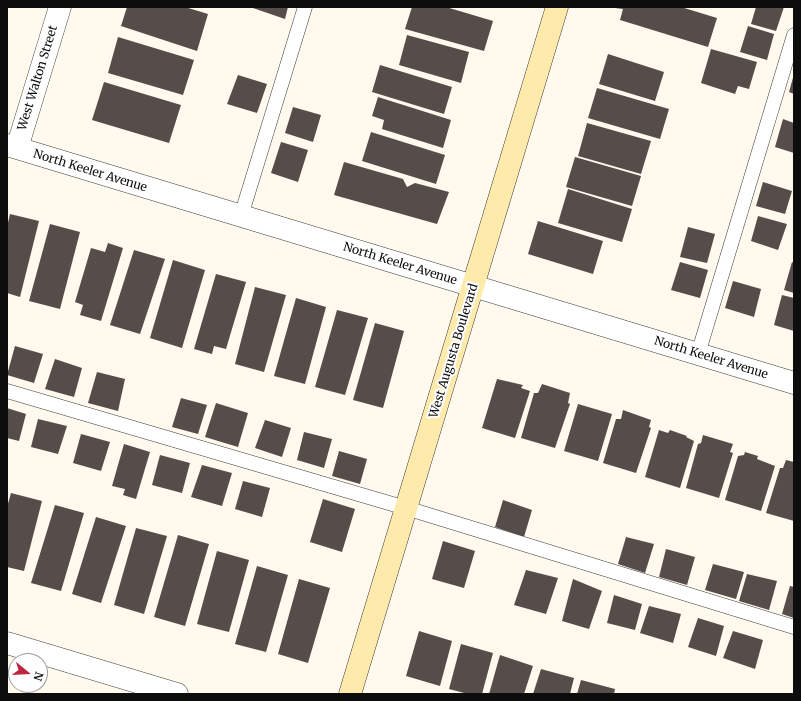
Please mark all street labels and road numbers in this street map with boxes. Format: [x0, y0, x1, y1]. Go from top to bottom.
street label: West Walton Street [15, 24, 61, 132]
street label: North Keeler Avenue [31, 147, 149, 195]
street label: North Keeler Avenue [341, 240, 459, 288]
street label: West Augusta Boulevard [427, 282, 481, 420]
street label: North Keeler Avenue [652, 334, 770, 382]

